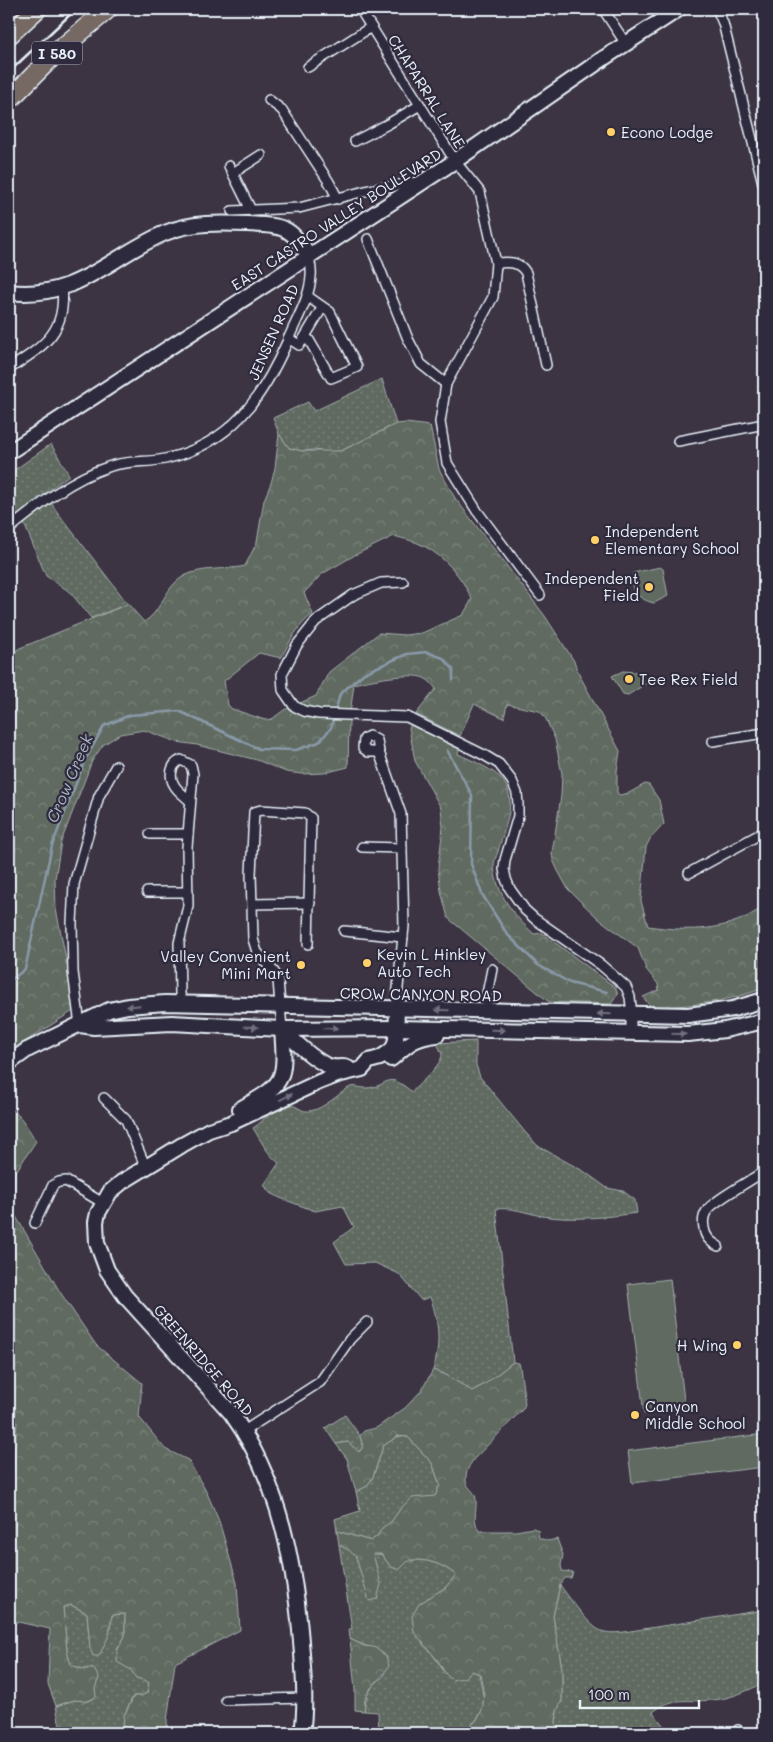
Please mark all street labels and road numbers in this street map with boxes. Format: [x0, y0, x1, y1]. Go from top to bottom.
street label: CHAPARRAL LANE [384, 30, 470, 152]
road number: I 580 [32, 42, 82, 64]
street label: EAST CASTRO VALLEY BOULEVARD [227, 143, 445, 295]
street label: JENSEN ROAD [243, 281, 303, 383]
street label: CROW CANYON ROAD [340, 983, 502, 1005]
street label: GREENRIDGE ROAD [150, 1300, 258, 1420]

